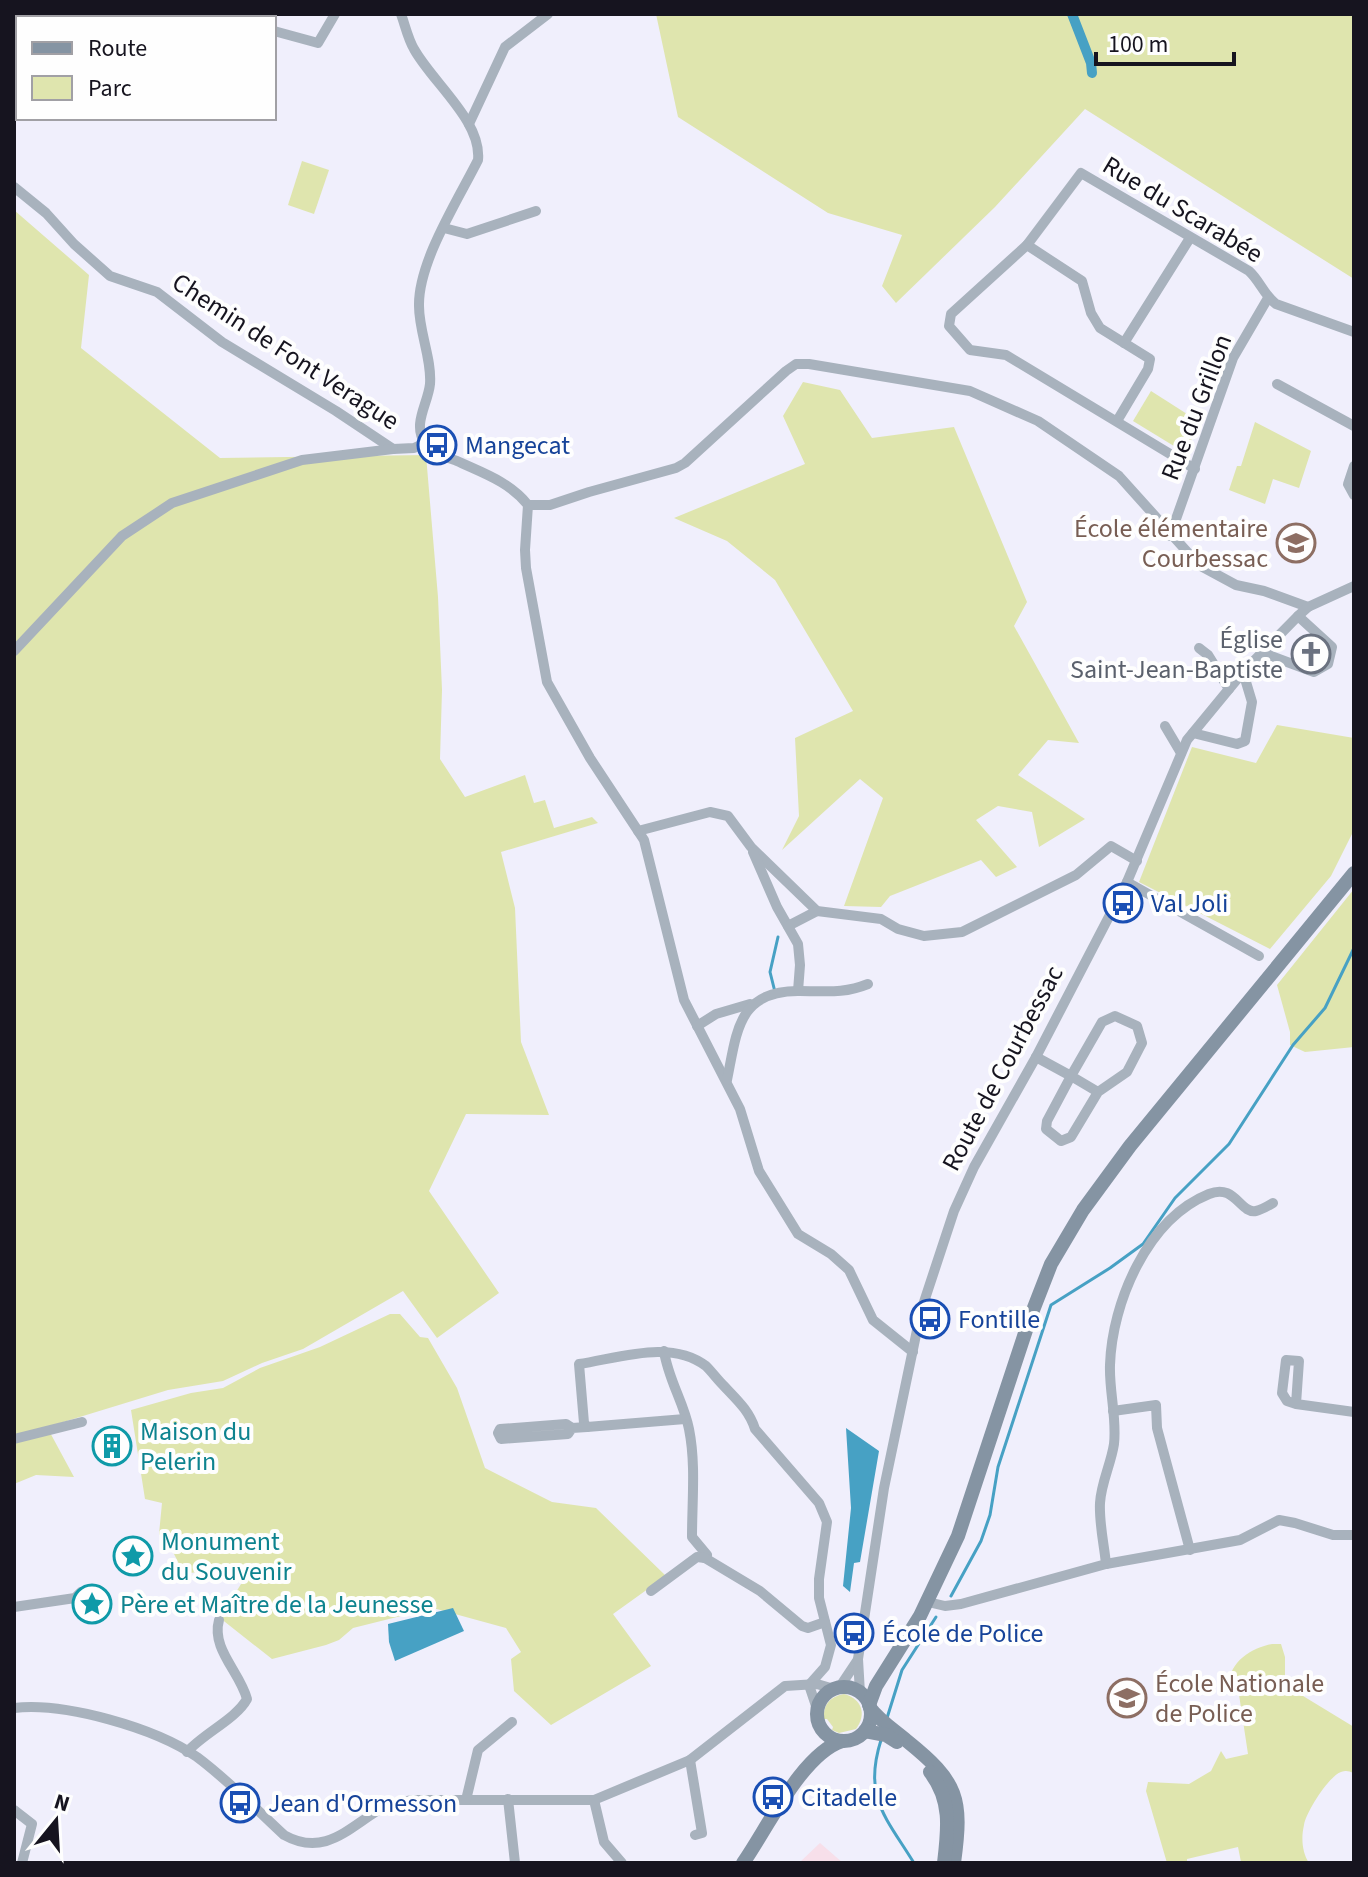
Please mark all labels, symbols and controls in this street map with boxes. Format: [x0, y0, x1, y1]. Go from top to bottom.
legend [16, 16, 276, 120]
scale bar [1096, 16, 1234, 66]
text: 100 m [1108, 27, 1168, 62]
text: Route [88, 31, 147, 66]
text: Parc [88, 71, 132, 106]
street label: Rue du Scarabée [1096, 147, 1270, 272]
street label: Chemin de Font Verague [165, 264, 407, 439]
street label: Rue du Grillon [1152, 329, 1241, 486]
bus stop icon: Mangecat [416, 424, 458, 466]
place label: Mangecat [465, 427, 570, 464]
place label: École élémentaire Courbessac [1074, 510, 1268, 577]
school or university icon: École élémentaire Courbessac [1275, 522, 1317, 564]
place label: Église Saint-Jean-Baptiste [1070, 621, 1283, 688]
church icon: Église Saint-Jean-Baptiste [1290, 633, 1332, 675]
bus stop icon: Val Joli [1102, 882, 1144, 924]
place label: Val Joli [1151, 885, 1228, 922]
street label: Route de Courbessac [933, 959, 1072, 1178]
bus stop icon: Fontille [909, 1298, 951, 1340]
place label: Fontille [958, 1301, 1040, 1338]
place label: Maison du Pelerin [140, 1413, 251, 1480]
building icon: Maison du Pelerin [91, 1425, 133, 1467]
place label: Monument du Souvenir [161, 1523, 292, 1590]
place icon: Monument du Souvenir [112, 1535, 154, 1577]
place icon: Père et Maître de la Jeunesse [71, 1583, 113, 1625]
place label: Père et Maître de la Jeunesse [120, 1586, 433, 1623]
bus stop icon: École de Police [833, 1612, 875, 1654]
place label: École de Police [882, 1615, 1044, 1652]
place label: École Nationale de Police [1155, 1665, 1324, 1732]
school or university icon: École Nationale de Police [1106, 1677, 1148, 1719]
bus stop icon: Citadelle [752, 1776, 794, 1818]
place label: Citadelle [801, 1779, 897, 1816]
north arrow [16, 1781, 96, 1861]
bus stop icon: Jean d'Ormesson [219, 1782, 261, 1824]
text: N [50, 1785, 74, 1820]
place label: Jean d'Ormesson [268, 1785, 457, 1822]

